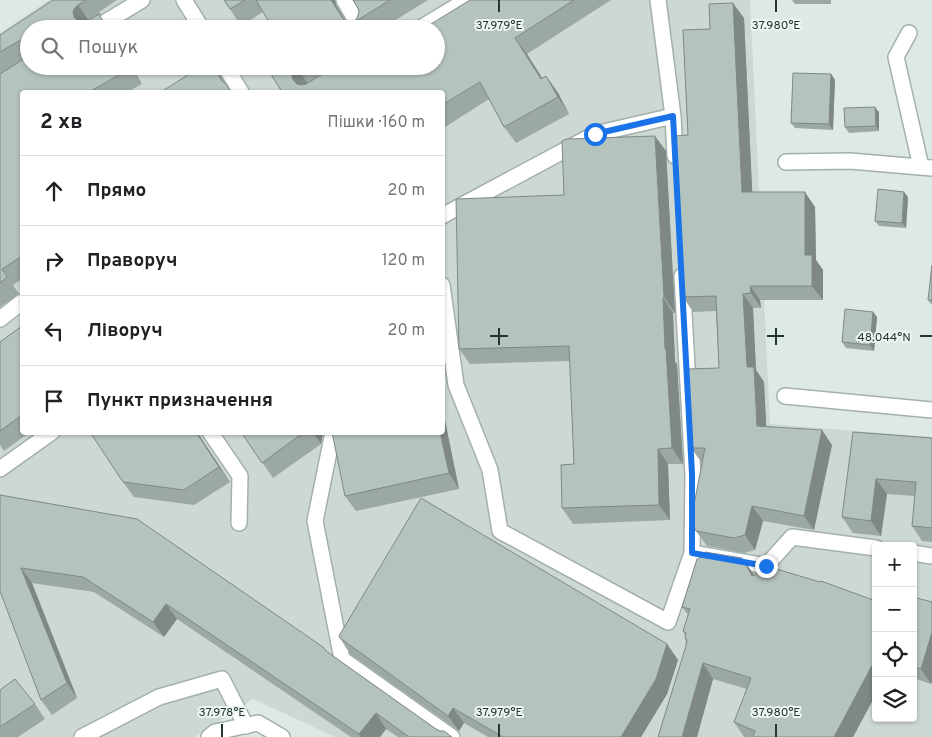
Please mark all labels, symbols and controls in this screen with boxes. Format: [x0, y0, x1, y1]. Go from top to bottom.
text: 37.979°E [475, 18, 523, 34]
text: 37.980°E [751, 18, 801, 34]
search box [20, 20, 445, 75]
icon: search [38, 34, 66, 62]
text: Пошук [78, 36, 138, 60]
text: 2 хв [40, 109, 83, 136]
text: Пішки · 160 m [328, 113, 425, 133]
route start [584, 123, 607, 146]
icon: ahead [40, 177, 68, 205]
text: Прямо [87, 179, 146, 203]
text: 20 m [388, 181, 425, 201]
icon: right [40, 247, 68, 275]
text: Праворуч [87, 249, 178, 273]
text: 120 m [382, 251, 425, 271]
icon: left [40, 317, 68, 345]
text: Ліворуч [87, 319, 163, 343]
text: 20 m [388, 321, 425, 341]
text: 48.044°N [857, 330, 911, 346]
icon: arrive [40, 387, 68, 415]
text: Пункт призначення [87, 389, 273, 413]
map controls [872, 542, 917, 722]
button: + [872, 542, 917, 587]
route end [755, 555, 778, 578]
button: − [872, 587, 917, 632]
button: locate [872, 632, 917, 677]
button: layers [872, 677, 917, 722]
text: 37.978°E [198, 705, 246, 721]
text: 37.979°E [475, 705, 523, 721]
text: 37.980°E [751, 705, 801, 721]

